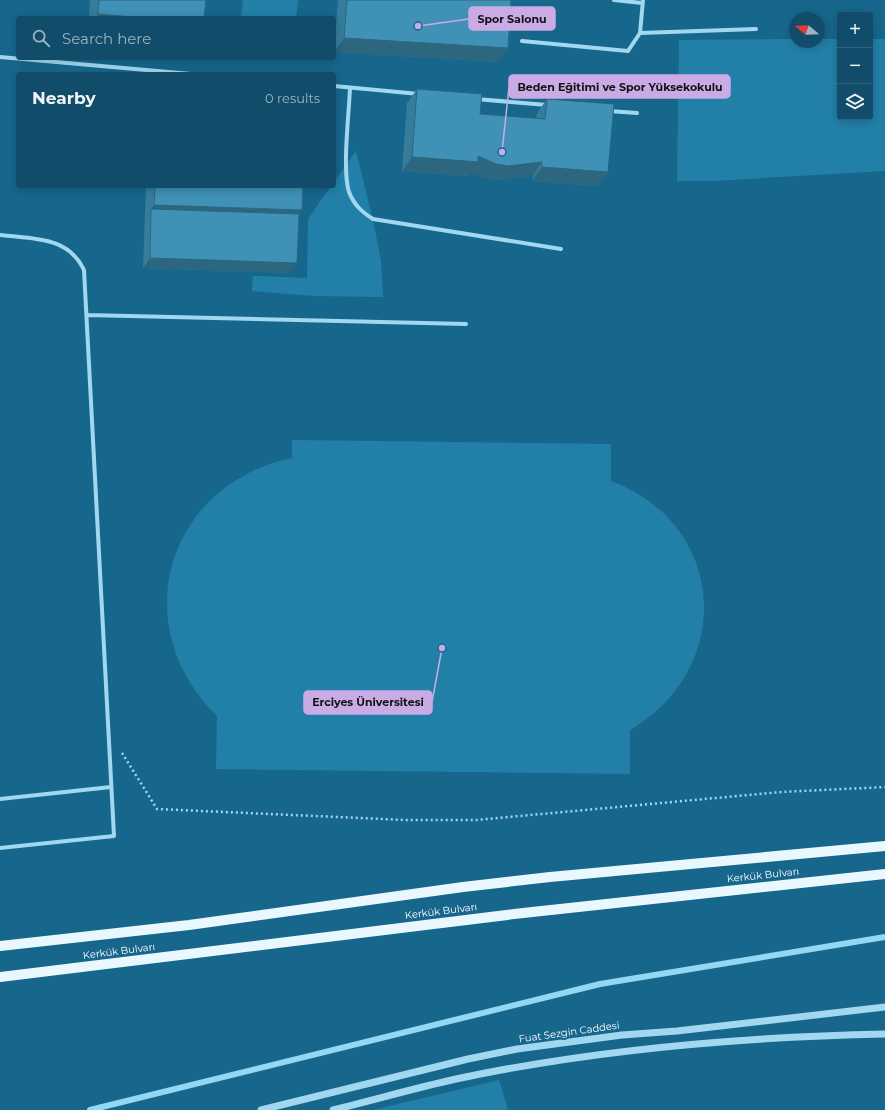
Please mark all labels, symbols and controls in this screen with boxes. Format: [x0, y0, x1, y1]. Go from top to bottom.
callout: Spor Salonu [469, 7, 555, 30]
text: Spor Salonu [477, 12, 547, 26]
north arrow [789, 12, 825, 48]
map controls [837, 12, 873, 120]
button: + [837, 12, 873, 48]
search box [16, 16, 336, 60]
icon: search [30, 27, 52, 49]
text: Search here [62, 29, 151, 48]
button: − [837, 48, 873, 84]
callout: Beden Eğitimi ve Spor Yüksekokulu [509, 75, 730, 98]
text: Beden Eğitimi ve Spor Yüksekokulu [517, 80, 723, 94]
button: layers [837, 84, 873, 120]
text: Nearby [32, 88, 96, 108]
text: 0 results [265, 90, 320, 106]
callout: Erciyes Üniversitesi [304, 691, 432, 714]
text: Erciyes Üniversitesi [312, 695, 424, 709]
street label: Kerkük Bulvarı [726, 865, 800, 885]
street label: Kerkük Bulvarı [404, 900, 478, 922]
street label: Kerkük Bulvarı [82, 940, 156, 962]
street label: Fuat Sezgin Caddesi [518, 1018, 620, 1046]

